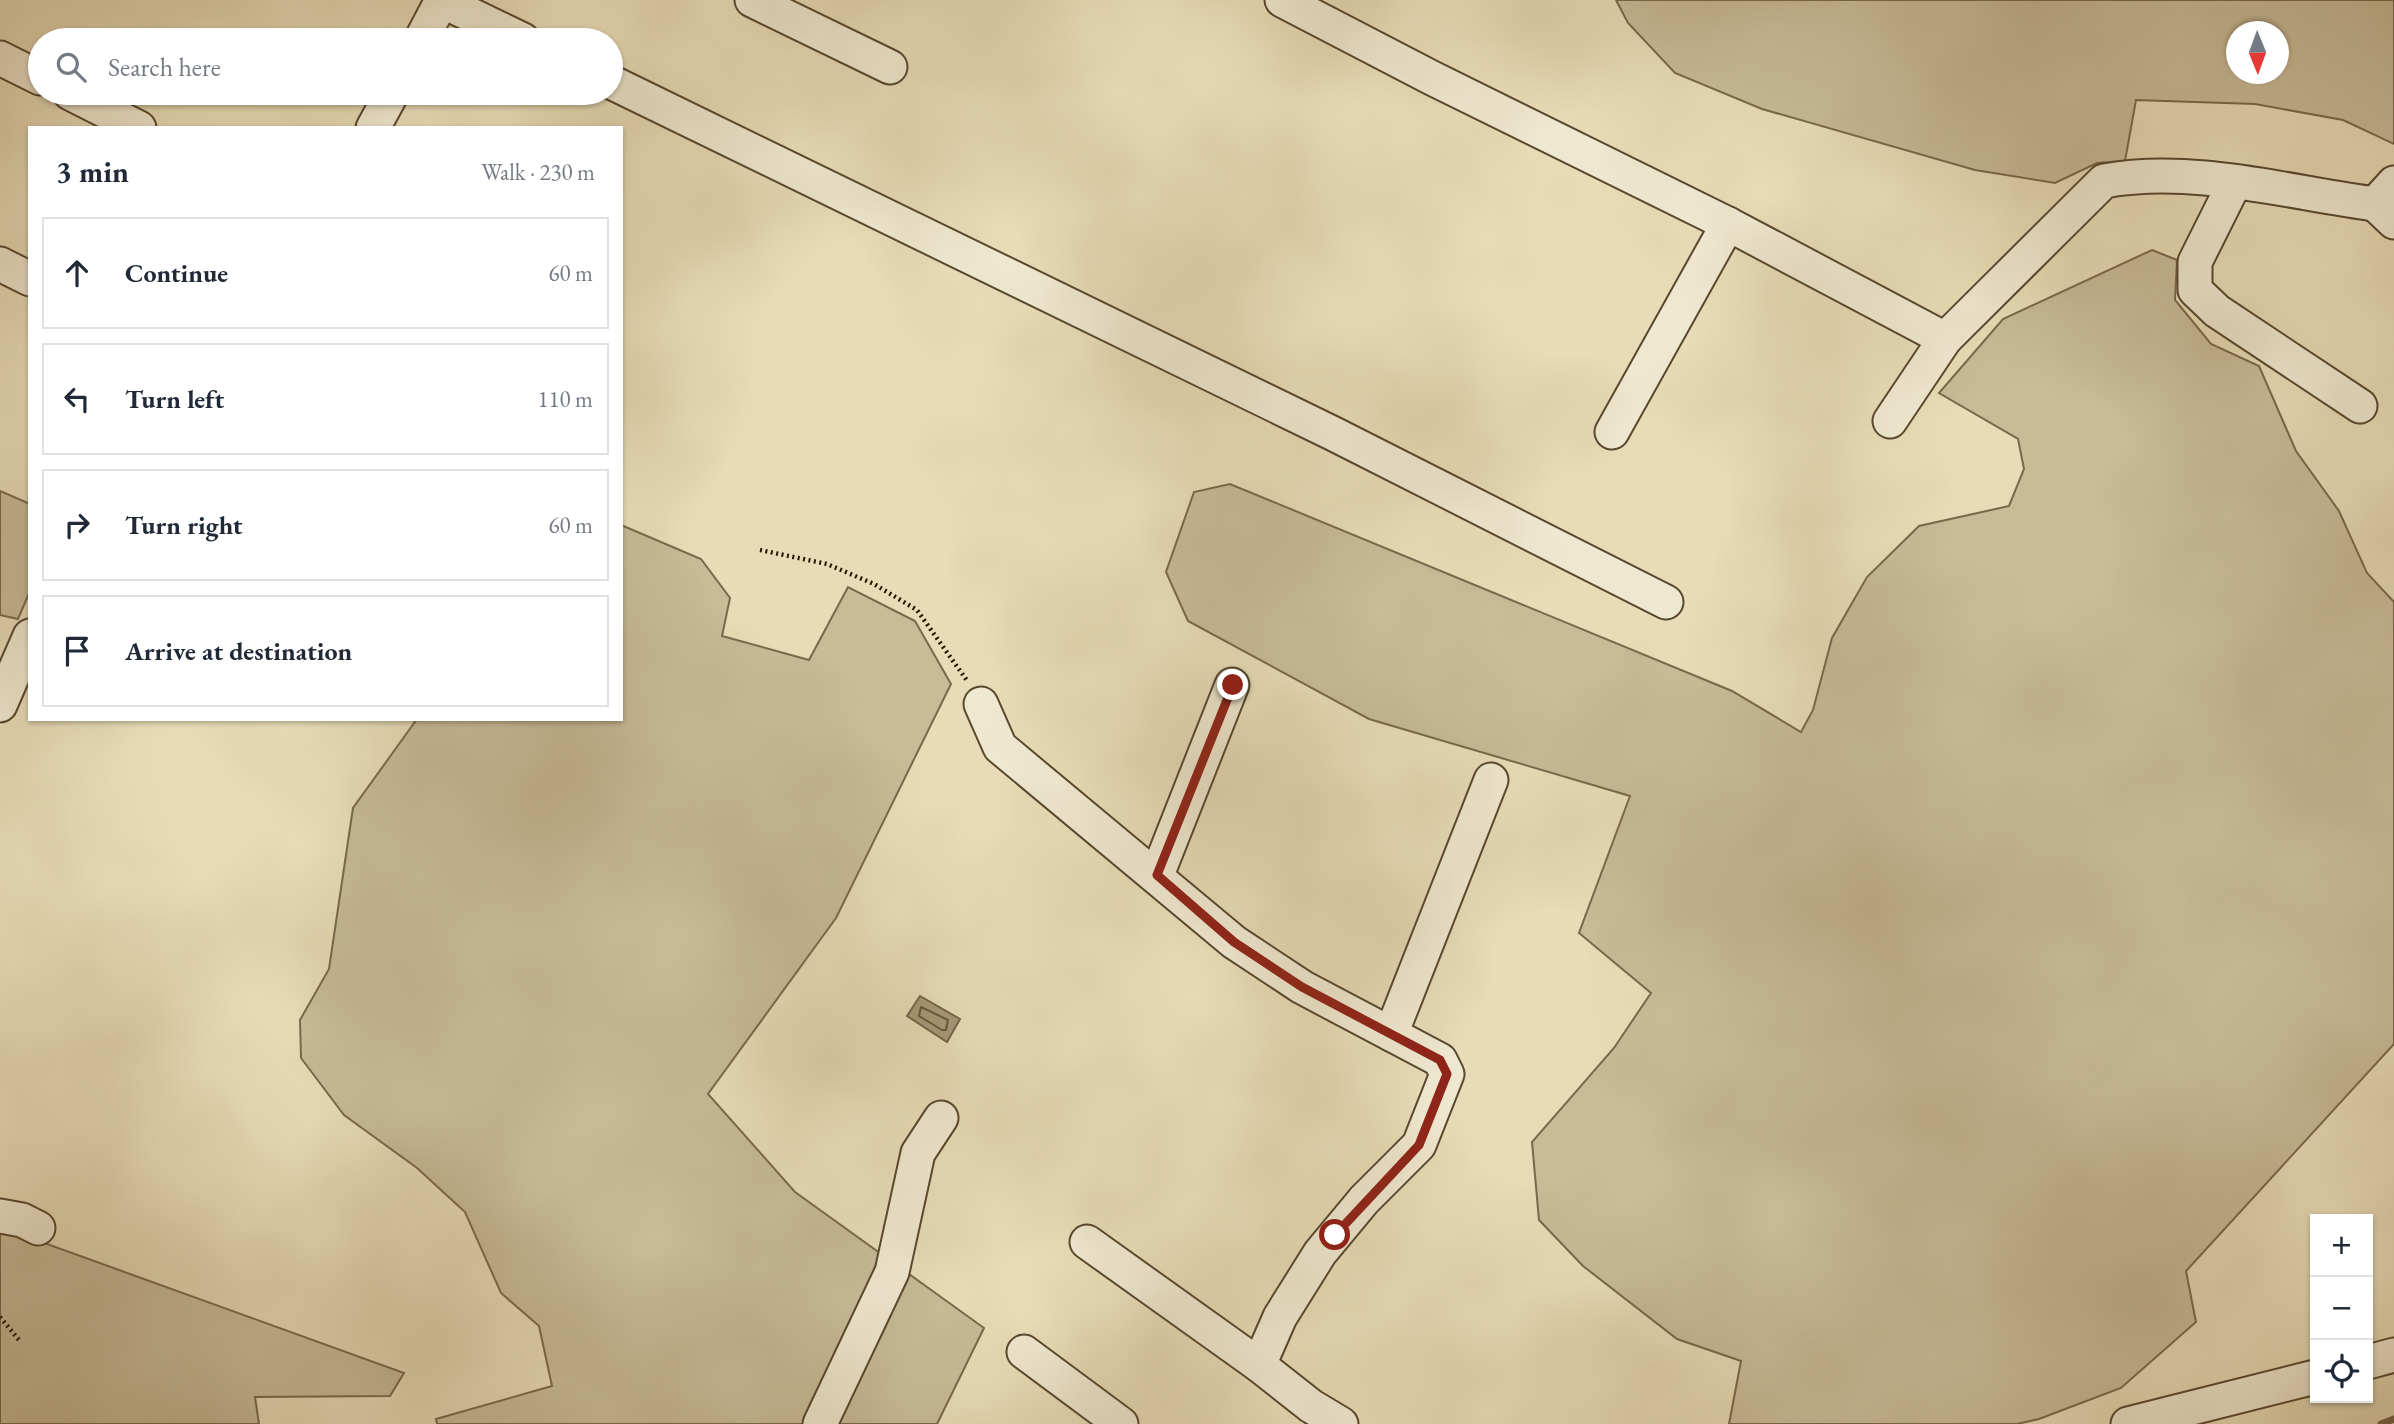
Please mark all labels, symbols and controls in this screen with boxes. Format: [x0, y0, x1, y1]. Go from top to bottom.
north arrow [2226, 21, 2289, 84]
search box [28, 28, 623, 105]
icon: search [52, 48, 90, 86]
text: Search here [108, 50, 221, 84]
text: 3 min [56, 152, 129, 191]
text: Walk · 230 m [481, 157, 595, 187]
icon: ahead [58, 254, 96, 292]
text: Continue [125, 256, 228, 290]
text: 60 m [548, 258, 593, 288]
icon: left [58, 380, 96, 418]
text: Turn left [125, 382, 224, 416]
text: 110 m [537, 384, 593, 414]
icon: right [58, 506, 96, 544]
text: Turn right [125, 508, 243, 542]
text: 60 m [548, 510, 593, 540]
icon: arrive [58, 632, 96, 670]
text: Arrive at destination [125, 634, 352, 668]
route end [1217, 669, 1248, 700]
map controls [2310, 1214, 2373, 1403]
button: + [2310, 1214, 2373, 1277]
route start [1319, 1219, 1350, 1250]
button: − [2310, 1277, 2373, 1340]
button: locate [2310, 1340, 2373, 1403]

